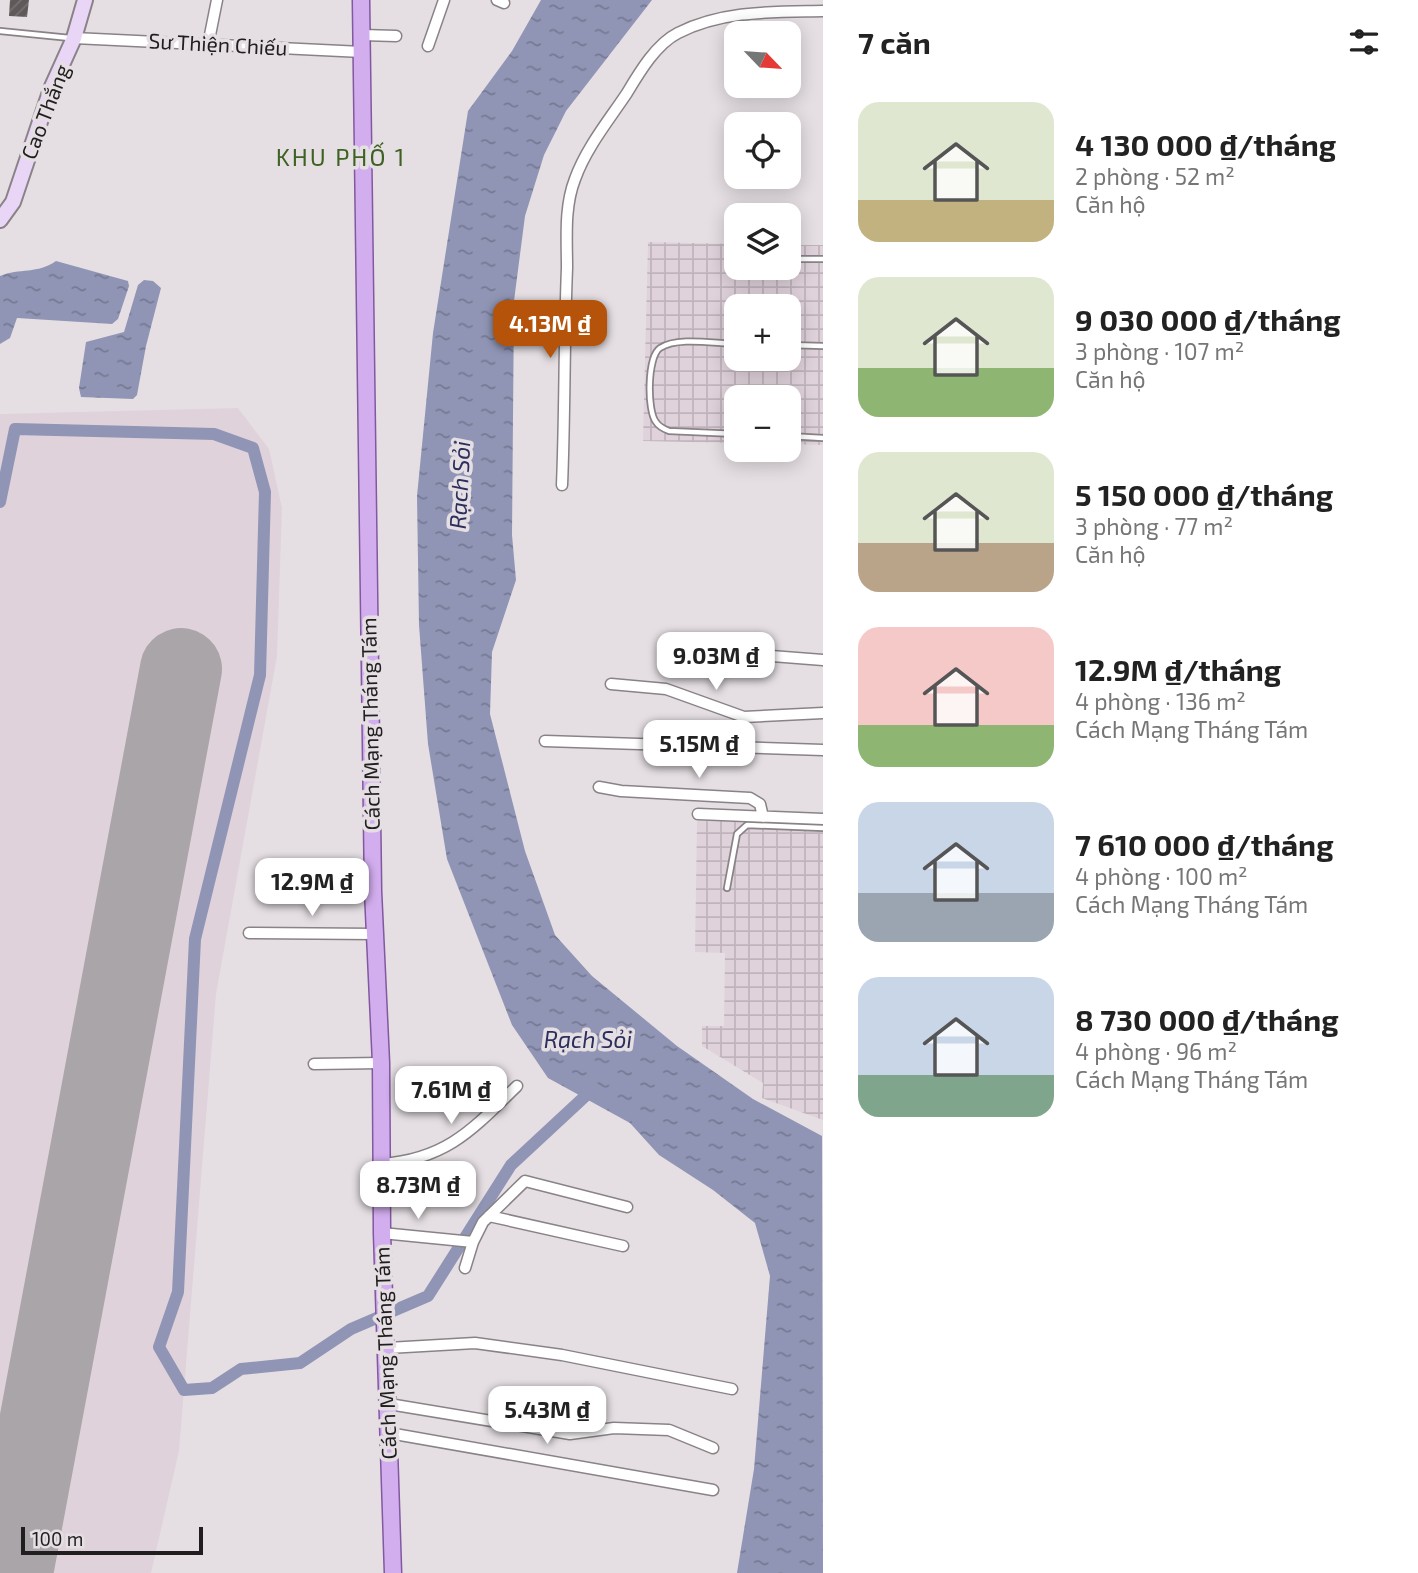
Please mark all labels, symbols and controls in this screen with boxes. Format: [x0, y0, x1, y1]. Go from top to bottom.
north arrow [724, 21, 802, 98]
map controls [724, 21, 801, 462]
icon: filters [1345, 23, 1383, 61]
text: 7 căn [858, 24, 931, 60]
street label: Sư Thiện Chiếu [148, 27, 288, 60]
street label: Cao Thắng [15, 60, 74, 162]
button: locate [724, 112, 801, 189]
text: 4 130 000 ₫/tháng [1075, 126, 1336, 162]
icon: home [914, 130, 998, 214]
district label: KHU PHỐ 1 [276, 141, 406, 171]
text: 2 phòng · 52 m² [1075, 162, 1235, 190]
text: Căn hộ [1075, 190, 1146, 218]
button: layers [724, 203, 801, 280]
button: + [724, 294, 801, 371]
pin: 4.13M ₫ [485, 300, 615, 360]
text: 9 030 000 ₫/tháng [1075, 301, 1341, 337]
icon: home [914, 305, 998, 389]
text: 4.13M ₫ [509, 309, 591, 337]
text: 3 phòng · 107 m² [1075, 337, 1244, 365]
text: Căn hộ [1075, 365, 1146, 393]
button: − [724, 385, 801, 462]
water label: Rạch Sỏi [443, 440, 475, 530]
text: 5 150 000 ₫/tháng [1075, 476, 1333, 512]
icon: home [914, 480, 998, 564]
text: 3 phòng · 77 m² [1075, 512, 1233, 540]
text: Căn hộ [1075, 540, 1146, 568]
street label: Cách Mạng Tháng Tám [355, 617, 384, 831]
pin: 9.03M ₫ [651, 632, 781, 692]
text: 9.03M ₫ [673, 641, 759, 669]
text: 12.9M ₫/tháng [1075, 651, 1281, 687]
icon: home [914, 655, 998, 739]
text: 4 phòng · 136 m² [1075, 687, 1246, 715]
text: Cách Mạng Tháng Tám [1075, 715, 1308, 743]
pin: 5.15M ₫ [634, 720, 764, 780]
text: 5.15M ₫ [659, 729, 739, 757]
text: 7 610 000 ₫/tháng [1075, 826, 1334, 862]
icon: home [914, 830, 998, 914]
pin: 12.9M ₫ [247, 858, 377, 918]
text: 4 phòng · 100 m² [1075, 862, 1248, 890]
text: 12.9M ₫ [271, 867, 353, 895]
text: Cách Mạng Tháng Tám [1075, 890, 1308, 918]
text: 8 730 000 ₫/tháng [1075, 1001, 1339, 1037]
icon: home [914, 1005, 998, 1089]
water label: Rạch Sỏi [544, 1025, 632, 1053]
text: 4 phòng · 96 m² [1075, 1037, 1237, 1065]
text: Cách Mạng Tháng Tám [1075, 1065, 1308, 1093]
pin: 7.61M ₫ [386, 1066, 516, 1126]
text: 7.61M ₫ [411, 1075, 491, 1103]
pin: 8.73M ₫ [353, 1162, 483, 1221]
text: 8.73M ₫ [376, 1170, 460, 1198]
street label: Cách Mạng Tháng Tám [368, 1246, 401, 1460]
pin: 5.43M ₫ [482, 1386, 612, 1446]
text: 5.43M ₫ [504, 1395, 590, 1423]
scale bar [21, 1524, 203, 1556]
text: 100 m [32, 1527, 83, 1550]

